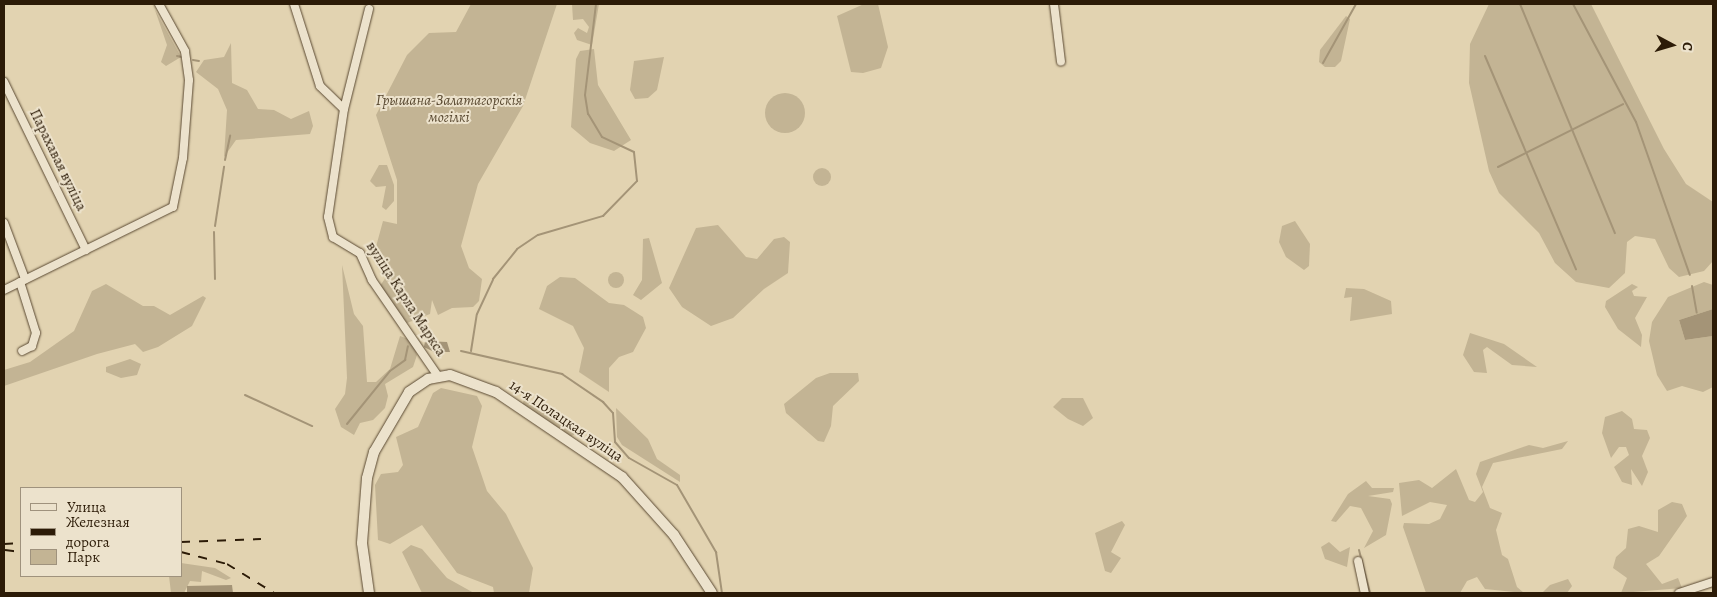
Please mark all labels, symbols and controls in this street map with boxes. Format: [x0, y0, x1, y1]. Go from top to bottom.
north arrow [1647, 20, 1697, 70]
text: С [1678, 41, 1697, 52]
park label: Грышана-Залатагорскія могілкі [376, 91, 522, 126]
street label: Парахавая вуліца [26, 106, 90, 214]
street label: вуліца Карла Маркса [362, 238, 450, 360]
street label: 14-я Полацкая вуліца [506, 376, 626, 466]
legend [20, 487, 182, 577]
text: Улица [67, 497, 106, 517]
text: Железная дорога [66, 512, 130, 552]
text: Парк [67, 547, 100, 567]

